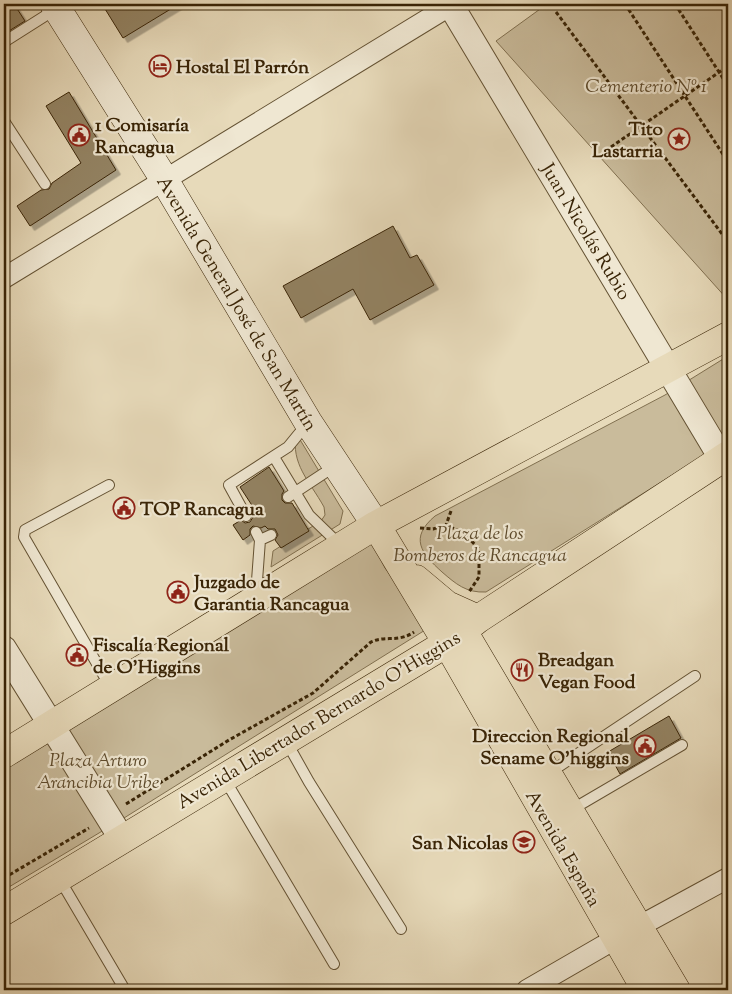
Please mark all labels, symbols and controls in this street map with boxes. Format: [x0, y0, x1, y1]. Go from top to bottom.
hotel icon: Hostal El Parrón [148, 54, 172, 78]
place label: Hostal El Parrón [176, 55, 310, 82]
park label: Cementerio Nº 1 [585, 74, 707, 101]
place label: 1 Comisaría Rancagua [95, 113, 189, 162]
place label: Tito Lastarria [592, 117, 664, 166]
public building icon: 1 Comisaría Rancagua [67, 123, 91, 147]
place icon: Tito Lastarria [667, 127, 691, 151]
street label: Juan Nicolás Rubio [533, 158, 636, 306]
street label: Avenida General José de San Martín [149, 172, 323, 437]
public building icon: TOP Rancagua [112, 496, 136, 520]
place label: TOP Rancagua [140, 497, 264, 524]
park label: Plaza de los Bomberos de Rancagua [393, 521, 567, 570]
place label: Juzgado de Garantia Rancagua [192, 570, 349, 619]
public building icon: Juzgado de Garantia Rancagua [166, 580, 190, 604]
street label: Avenida Libertador Bernardo O'Higgins [172, 625, 466, 817]
place label: Fiscalía Regional de O'Higgins [93, 633, 230, 682]
public building icon: Fiscalía Regional de O'Higgins [65, 643, 89, 667]
place label: Breadgan Vegan Food [538, 648, 636, 697]
restaurant icon: Breadgan Vegan Food [510, 658, 534, 682]
place label: Direccion Regional Sename O'higgins [472, 724, 630, 773]
public building icon: Direccion Regional Sename O'higgins [633, 734, 657, 758]
park label: Plaza Arturo Arancibia Uribe [37, 748, 160, 797]
street label: Avenida España [517, 786, 606, 913]
school or university icon: San Nicolas [512, 830, 536, 854]
place label: San Nicolas [412, 831, 509, 858]

